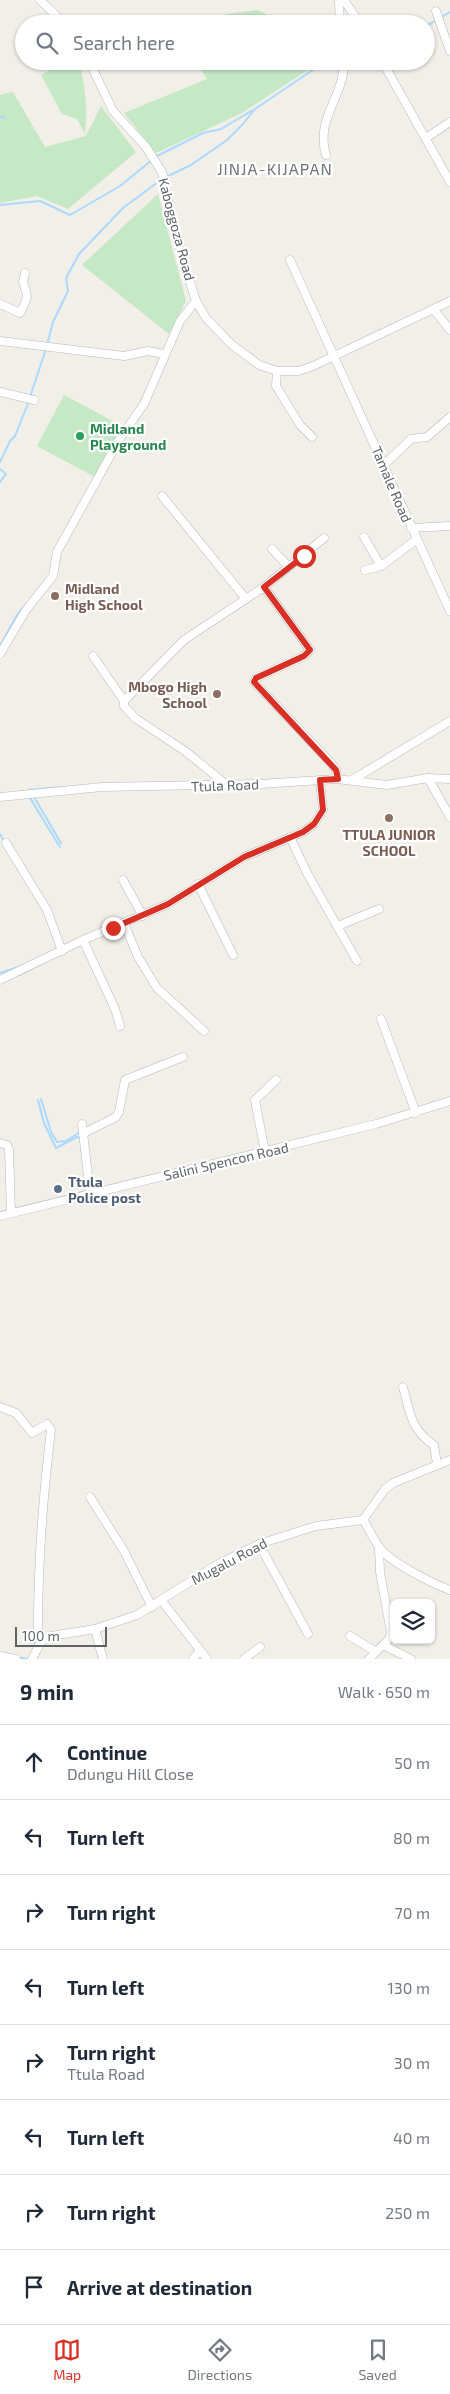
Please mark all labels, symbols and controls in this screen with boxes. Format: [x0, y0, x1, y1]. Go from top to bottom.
search box [15, 15, 435, 70]
icon: search [33, 29, 61, 57]
text: Search here [73, 31, 175, 54]
district label: JINJA-KIJAPAN [217, 159, 333, 178]
street label: Kaboggoza Road [155, 176, 199, 282]
place label: Midland Playground [90, 420, 166, 453]
marker: Midland Playground [74, 430, 86, 442]
street label: Tamale Road [368, 443, 416, 525]
route start [293, 545, 316, 568]
place label: Midland High School [65, 580, 143, 613]
marker: Midland High School [49, 590, 61, 602]
place label: Mbogo High School [128, 678, 207, 711]
marker: Mbogo High School [211, 688, 223, 700]
street label: Ttula Road [191, 775, 259, 795]
marker: TTULA JUNIOR SCHOOL [383, 812, 395, 824]
place label: TTULA JUNIOR SCHOOL [342, 826, 436, 859]
route end [102, 917, 125, 940]
street label: Salini Spencon Road [162, 1138, 290, 1184]
place label: Ttula Police post [68, 1173, 141, 1206]
marker: Ttula Police post [52, 1183, 64, 1195]
street label: Mugalu Road [188, 1534, 270, 1588]
map controls [390, 1599, 435, 1644]
button: layers [390, 1599, 435, 1644]
scale bar [15, 1624, 108, 1647]
text: 100 m [22, 1627, 60, 1644]
text: 9 min [20, 1679, 74, 1704]
text: Walk · 650 m [338, 1682, 430, 1701]
text: Continue [67, 1741, 147, 1764]
icon: ahead [20, 1748, 48, 1776]
text: 50 m [394, 1753, 430, 1772]
text: Ddungu Hill Close [67, 1764, 194, 1783]
icon: left [20, 1823, 48, 1851]
text: Turn left [67, 1826, 144, 1849]
text: 80 m [393, 1828, 430, 1847]
icon: right [20, 1898, 48, 1926]
text: Turn right [67, 1901, 155, 1924]
text: 70 m [395, 1903, 430, 1922]
icon: left [20, 1973, 48, 2001]
text: Turn left [67, 1976, 144, 1999]
text: 130 m [388, 1978, 430, 1997]
text: Turn right [67, 2041, 155, 2064]
icon: right [20, 2048, 48, 2076]
text: 30 m [394, 2053, 430, 2072]
text: Ttula Road [67, 2064, 145, 2083]
icon: left [20, 2123, 48, 2151]
text: Turn left [67, 2126, 144, 2149]
text: 40 m [393, 2128, 430, 2147]
icon: right [20, 2198, 48, 2226]
text: Turn right [67, 2201, 155, 2224]
text: 250 m [385, 2203, 430, 2222]
icon: arrive [20, 2273, 48, 2301]
text: Arrive at destination [67, 2276, 252, 2299]
tab: Map [53, 2336, 81, 2383]
tab: Directions [188, 2336, 252, 2383]
tab: Saved [358, 2336, 397, 2383]

